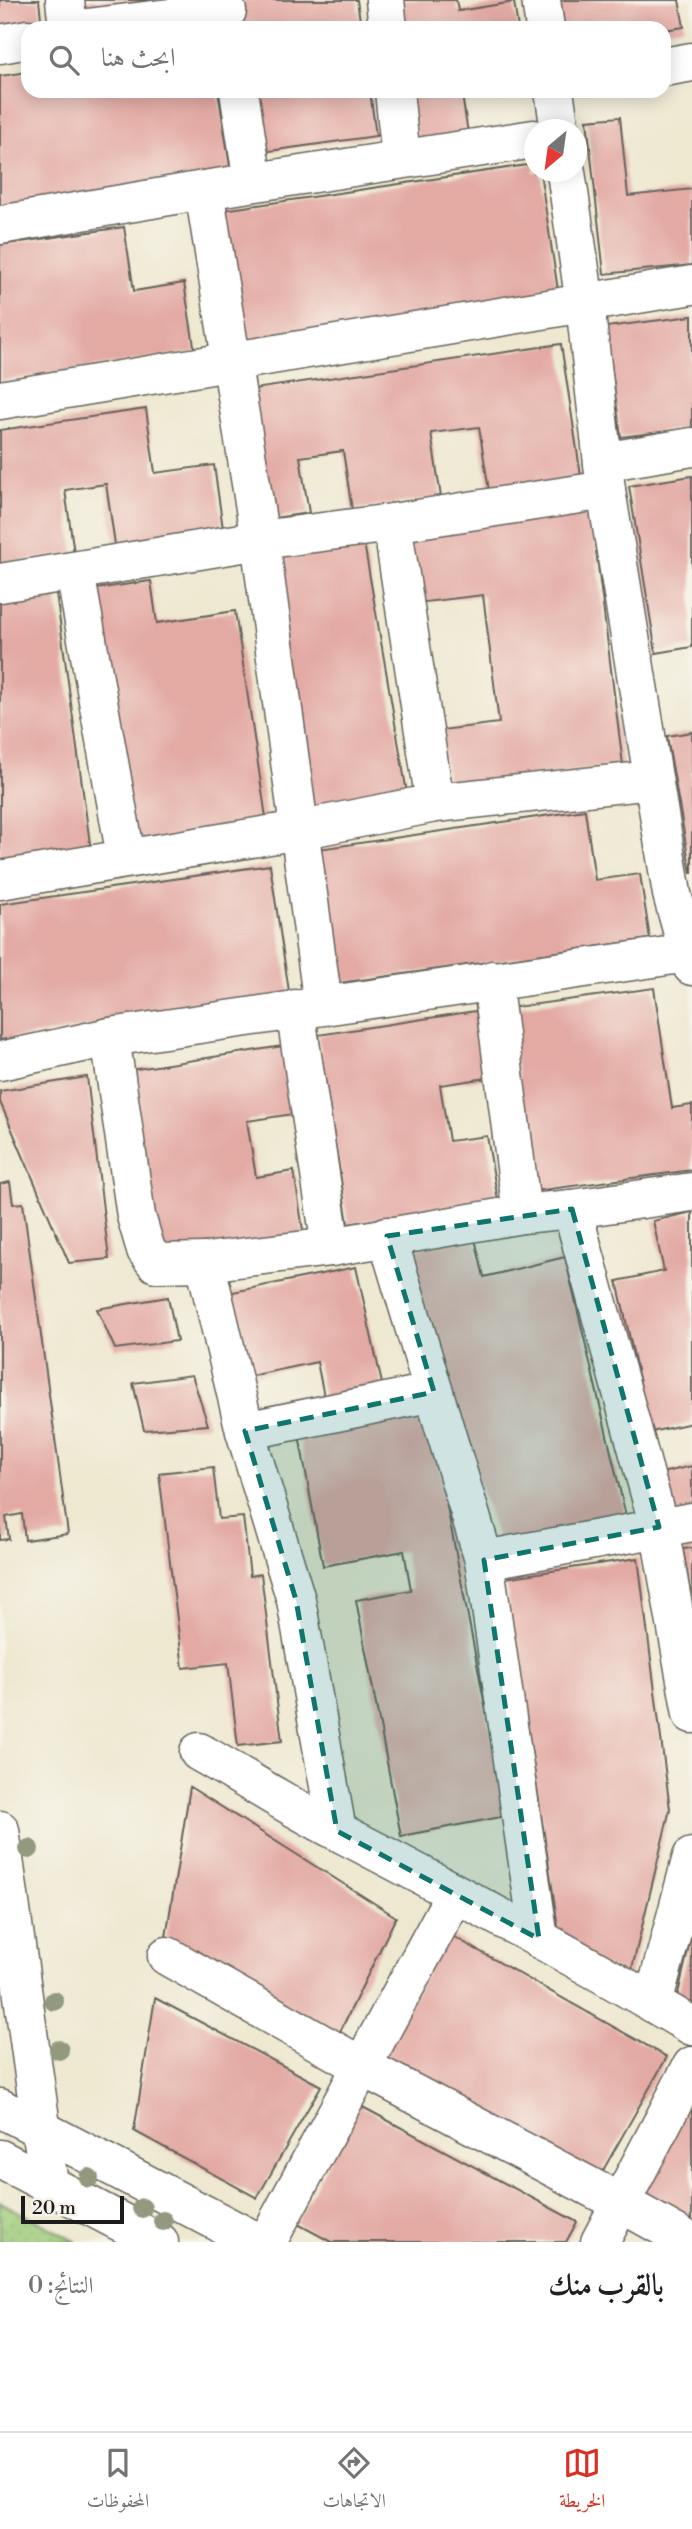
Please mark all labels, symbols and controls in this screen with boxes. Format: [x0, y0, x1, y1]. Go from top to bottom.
search box [21, 21, 671, 98]
icon: search [45, 41, 83, 79]
text: ابحث هنا [101, 42, 176, 74]
north arrow [524, 119, 587, 182]
scale bar [21, 2193, 124, 2225]
text: 20 m [32, 2196, 76, 2220]
text: بالقرب منك [548, 2267, 664, 2305]
text: النتائج: 0 [28, 2272, 94, 2300]
tab: المحفوظات [87, 2444, 149, 2519]
tab: الاتجاهات [322, 2444, 386, 2519]
tab: الخريطة [559, 2444, 605, 2519]

